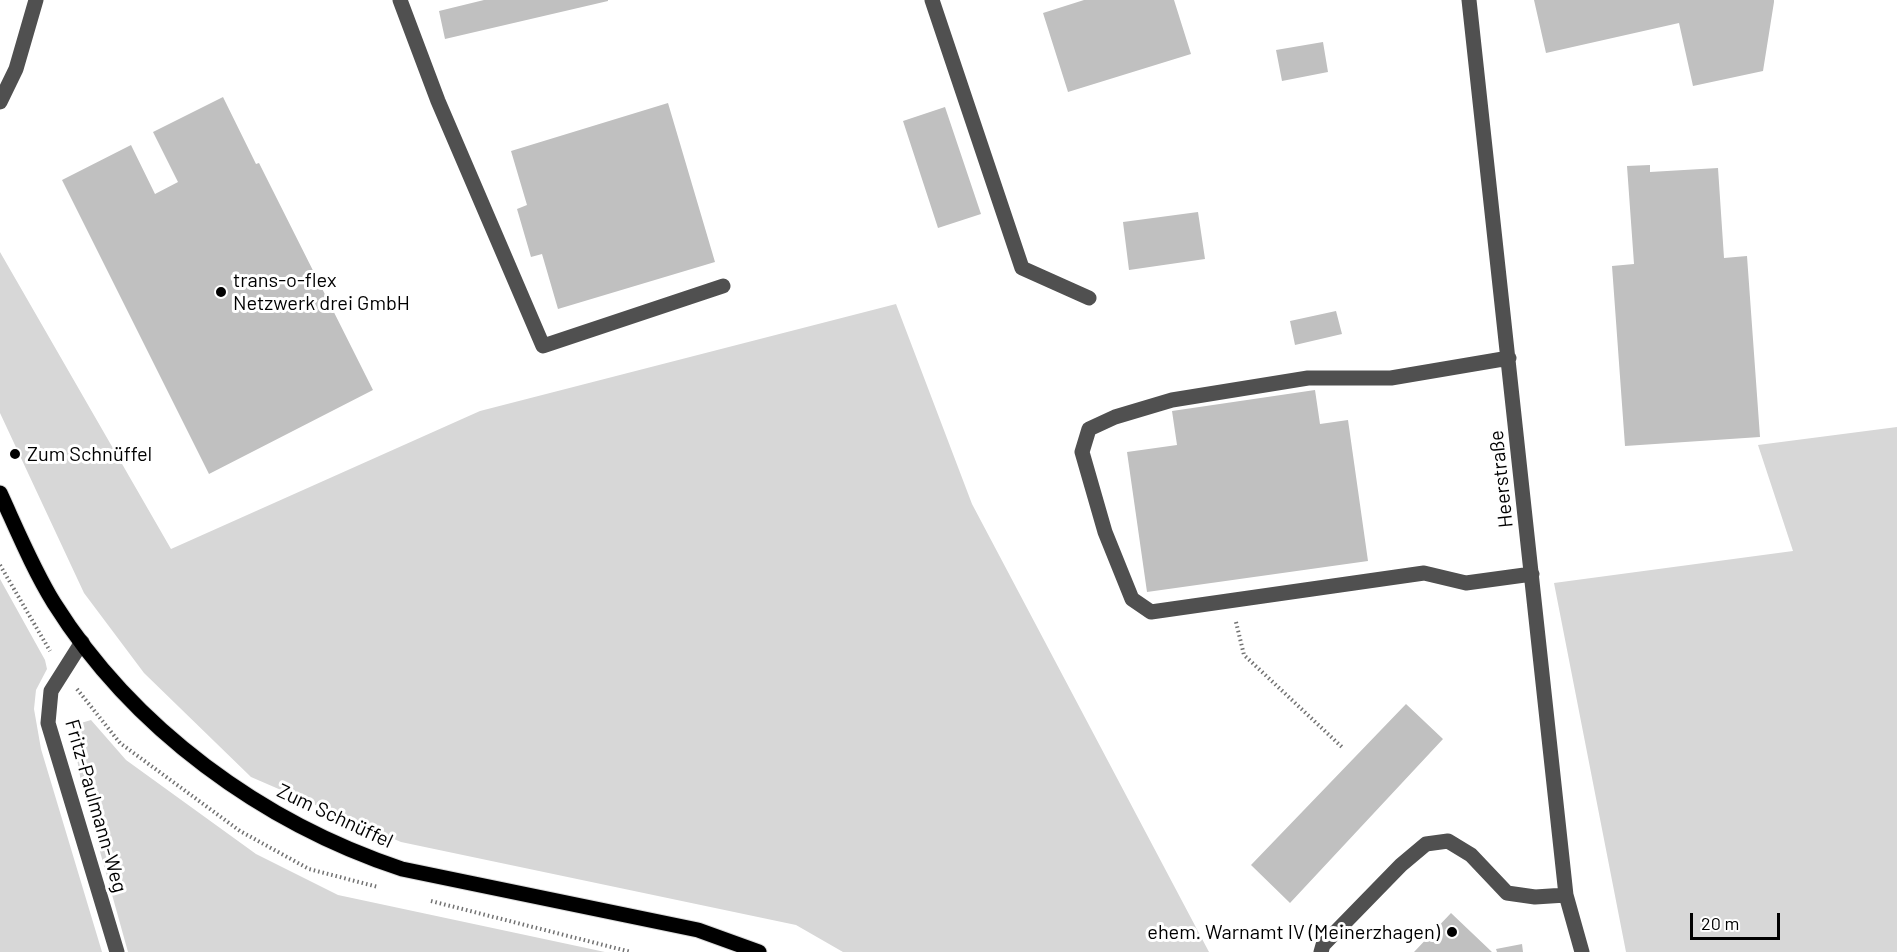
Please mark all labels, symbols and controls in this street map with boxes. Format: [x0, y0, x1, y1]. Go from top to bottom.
place label: trans-o-flex Netzwerk drei GmbH [233, 268, 410, 315]
marker: trans-o-flex Netzwerk drei GmbH [214, 285, 228, 299]
street label: Heerstraße [1484, 429, 1518, 529]
place label: Zum Schnüffel [27, 442, 152, 466]
marker: Zum Schnüffel [8, 447, 22, 461]
street label: Fritz-Paulmann-Weg [60, 717, 132, 895]
street label: Zum Schnüffel [273, 779, 397, 853]
scale bar [1693, 901, 1783, 939]
text: 20 m [1701, 912, 1739, 934]
place label: ehem. Warnamt IV (Meinerzhagen) [1147, 920, 1440, 944]
marker: ehem. Warnamt IV (Meinerzhagen) [1445, 925, 1459, 939]

